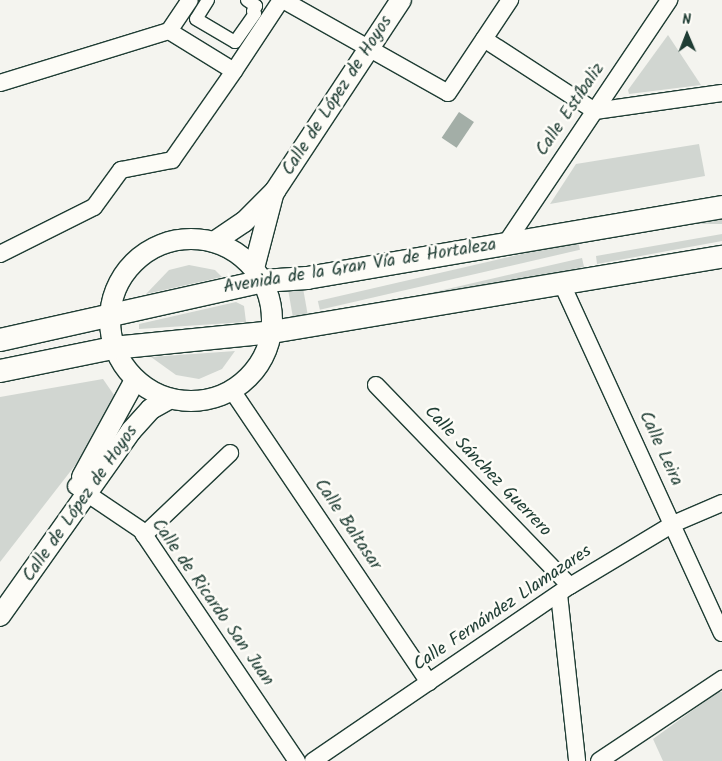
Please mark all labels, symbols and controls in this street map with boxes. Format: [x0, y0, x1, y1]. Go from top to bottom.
text: N [682, 9, 691, 31]
north arrow [662, 10, 712, 60]
street label: Calle de López de Hoyos [278, 12, 398, 180]
street label: Calle Estíbaliz [532, 59, 610, 161]
street label: Avenida de la Gran Vía de Hortaleza [222, 235, 498, 299]
street label: Calle Sánchez Guerrero [419, 402, 555, 542]
street label: Calle Leira [633, 408, 687, 490]
street label: Calle de López de Hoyos [19, 422, 143, 586]
street label: Calle Baltasar [309, 475, 385, 575]
street label: Calle de Ricardo San Juan [146, 515, 278, 691]
street label: Calle Fernández Llamazares [410, 541, 596, 677]

